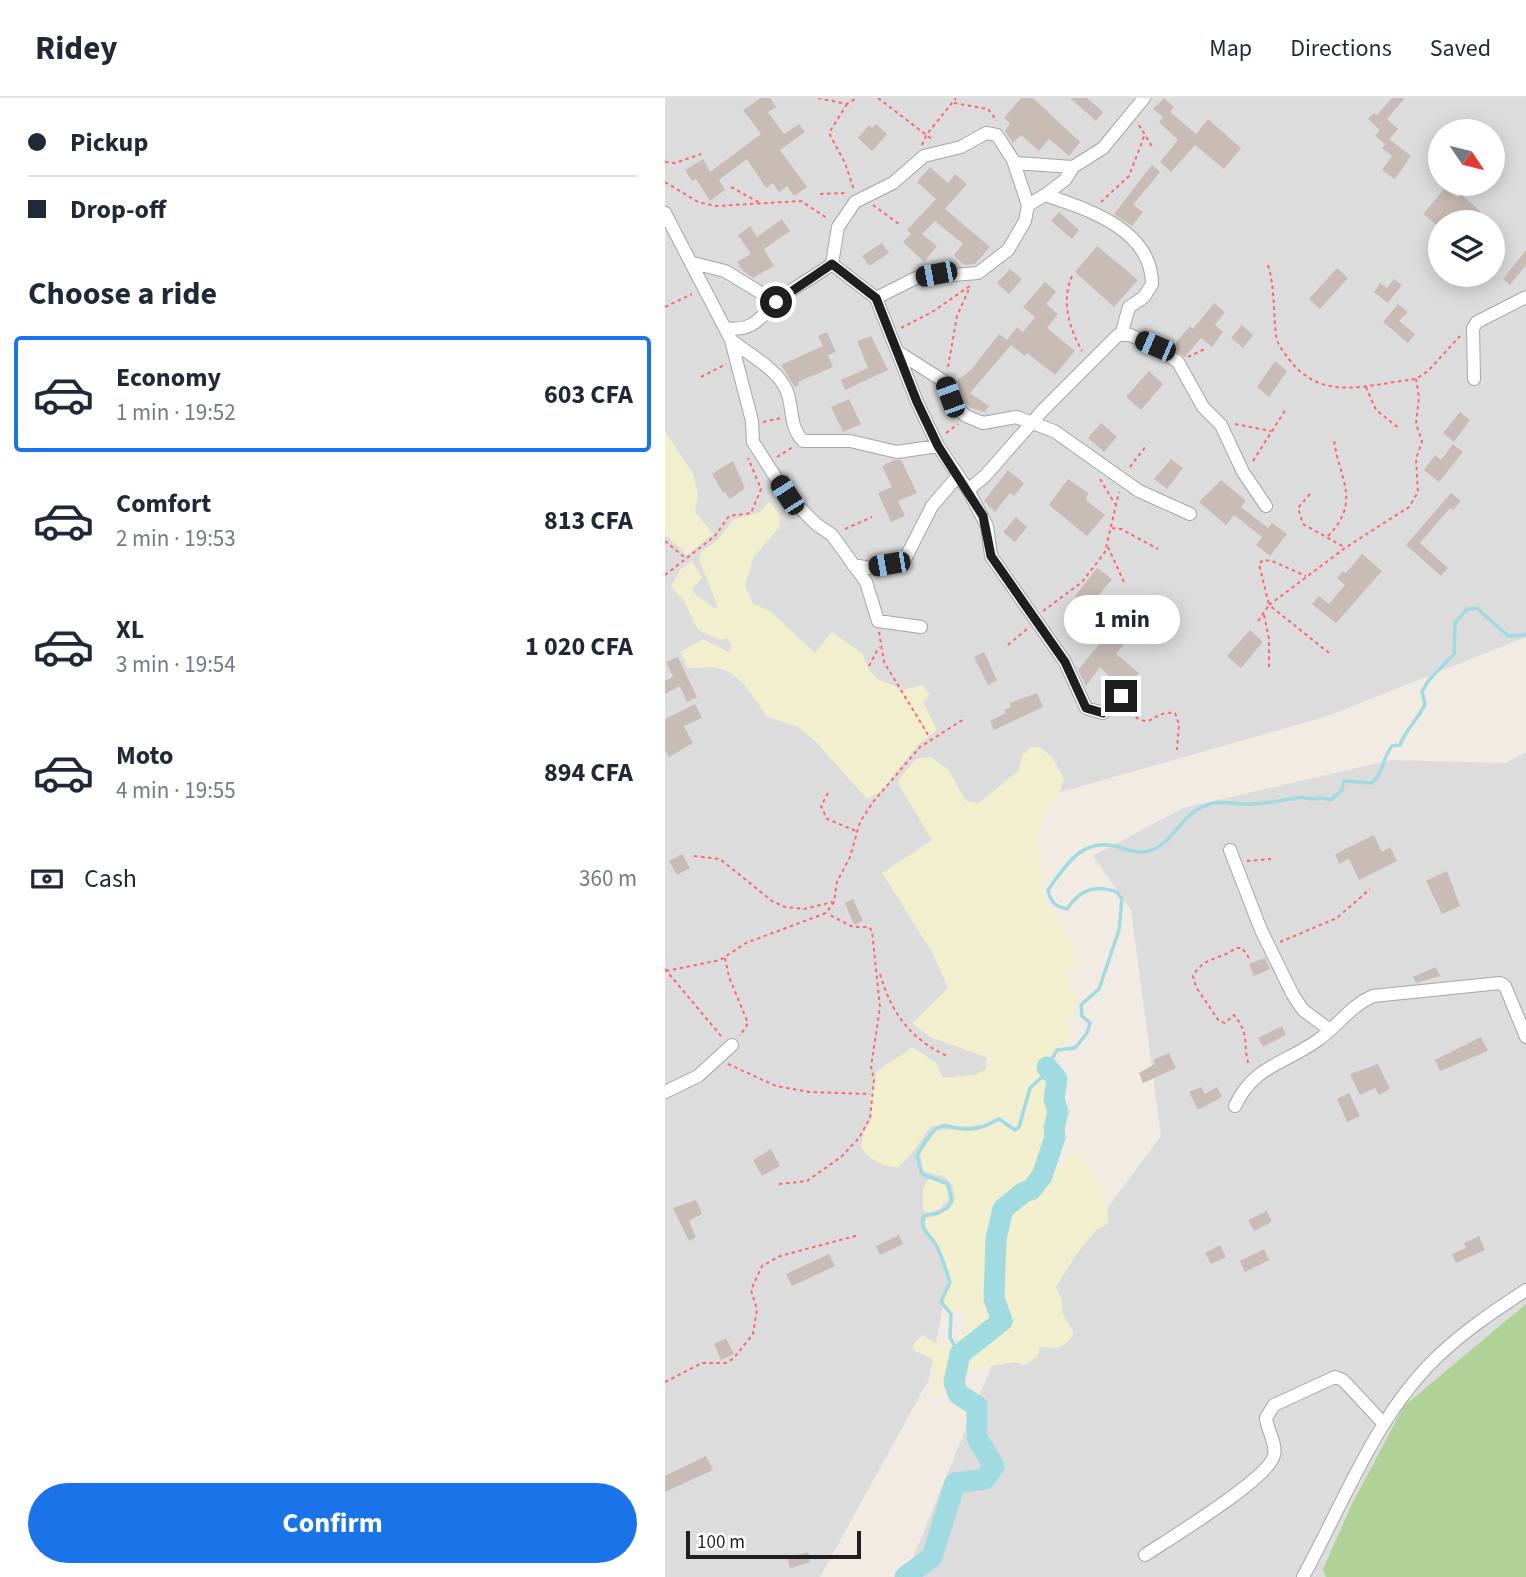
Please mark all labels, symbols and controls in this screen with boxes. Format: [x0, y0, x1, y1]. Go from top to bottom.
text: Ridey [35, 25, 117, 72]
text: Map [1209, 31, 1252, 66]
text: Directions [1290, 31, 1392, 66]
text: Saved [1430, 31, 1491, 66]
north arrow [1428, 119, 1505, 196]
map controls [1428, 119, 1505, 287]
text: Pickup [70, 124, 148, 161]
text: Drop-off [70, 191, 166, 228]
button: layers [1428, 210, 1505, 287]
car [914, 260, 959, 288]
text: Choose a ride [28, 271, 217, 317]
route start [760, 286, 792, 318]
car [1132, 328, 1179, 364]
text: Economy [116, 359, 221, 396]
icon: car [32, 363, 95, 426]
car [933, 374, 968, 420]
text: 603 CFA [544, 376, 633, 413]
text: 1 min · 19:52 [116, 396, 236, 429]
car [767, 472, 808, 518]
text: Comfort [116, 485, 211, 522]
icon: car [32, 489, 95, 552]
text: 813 CFA [544, 502, 633, 539]
text: 2 min · 19:53 [116, 522, 236, 555]
car [867, 550, 912, 578]
callout: 1 min [1063, 594, 1179, 644]
text: 1 min [1094, 603, 1150, 636]
text: XL [116, 611, 144, 648]
icon: car [32, 615, 95, 678]
text: 1 020 CFA [525, 628, 633, 665]
text: 3 min · 19:54 [116, 648, 236, 681]
route end [1105, 680, 1137, 712]
text: Moto [116, 737, 173, 774]
icon: car [32, 741, 95, 804]
text: 894 CFA [544, 754, 633, 791]
text: 4 min · 19:55 [116, 774, 236, 807]
icon: cash [28, 860, 66, 898]
text: Cash [84, 860, 137, 897]
text: 360 m [579, 862, 637, 895]
button: Confirm [28, 1483, 637, 1563]
scale bar [686, 1528, 861, 1560]
text: 100 m [697, 1529, 745, 1556]

